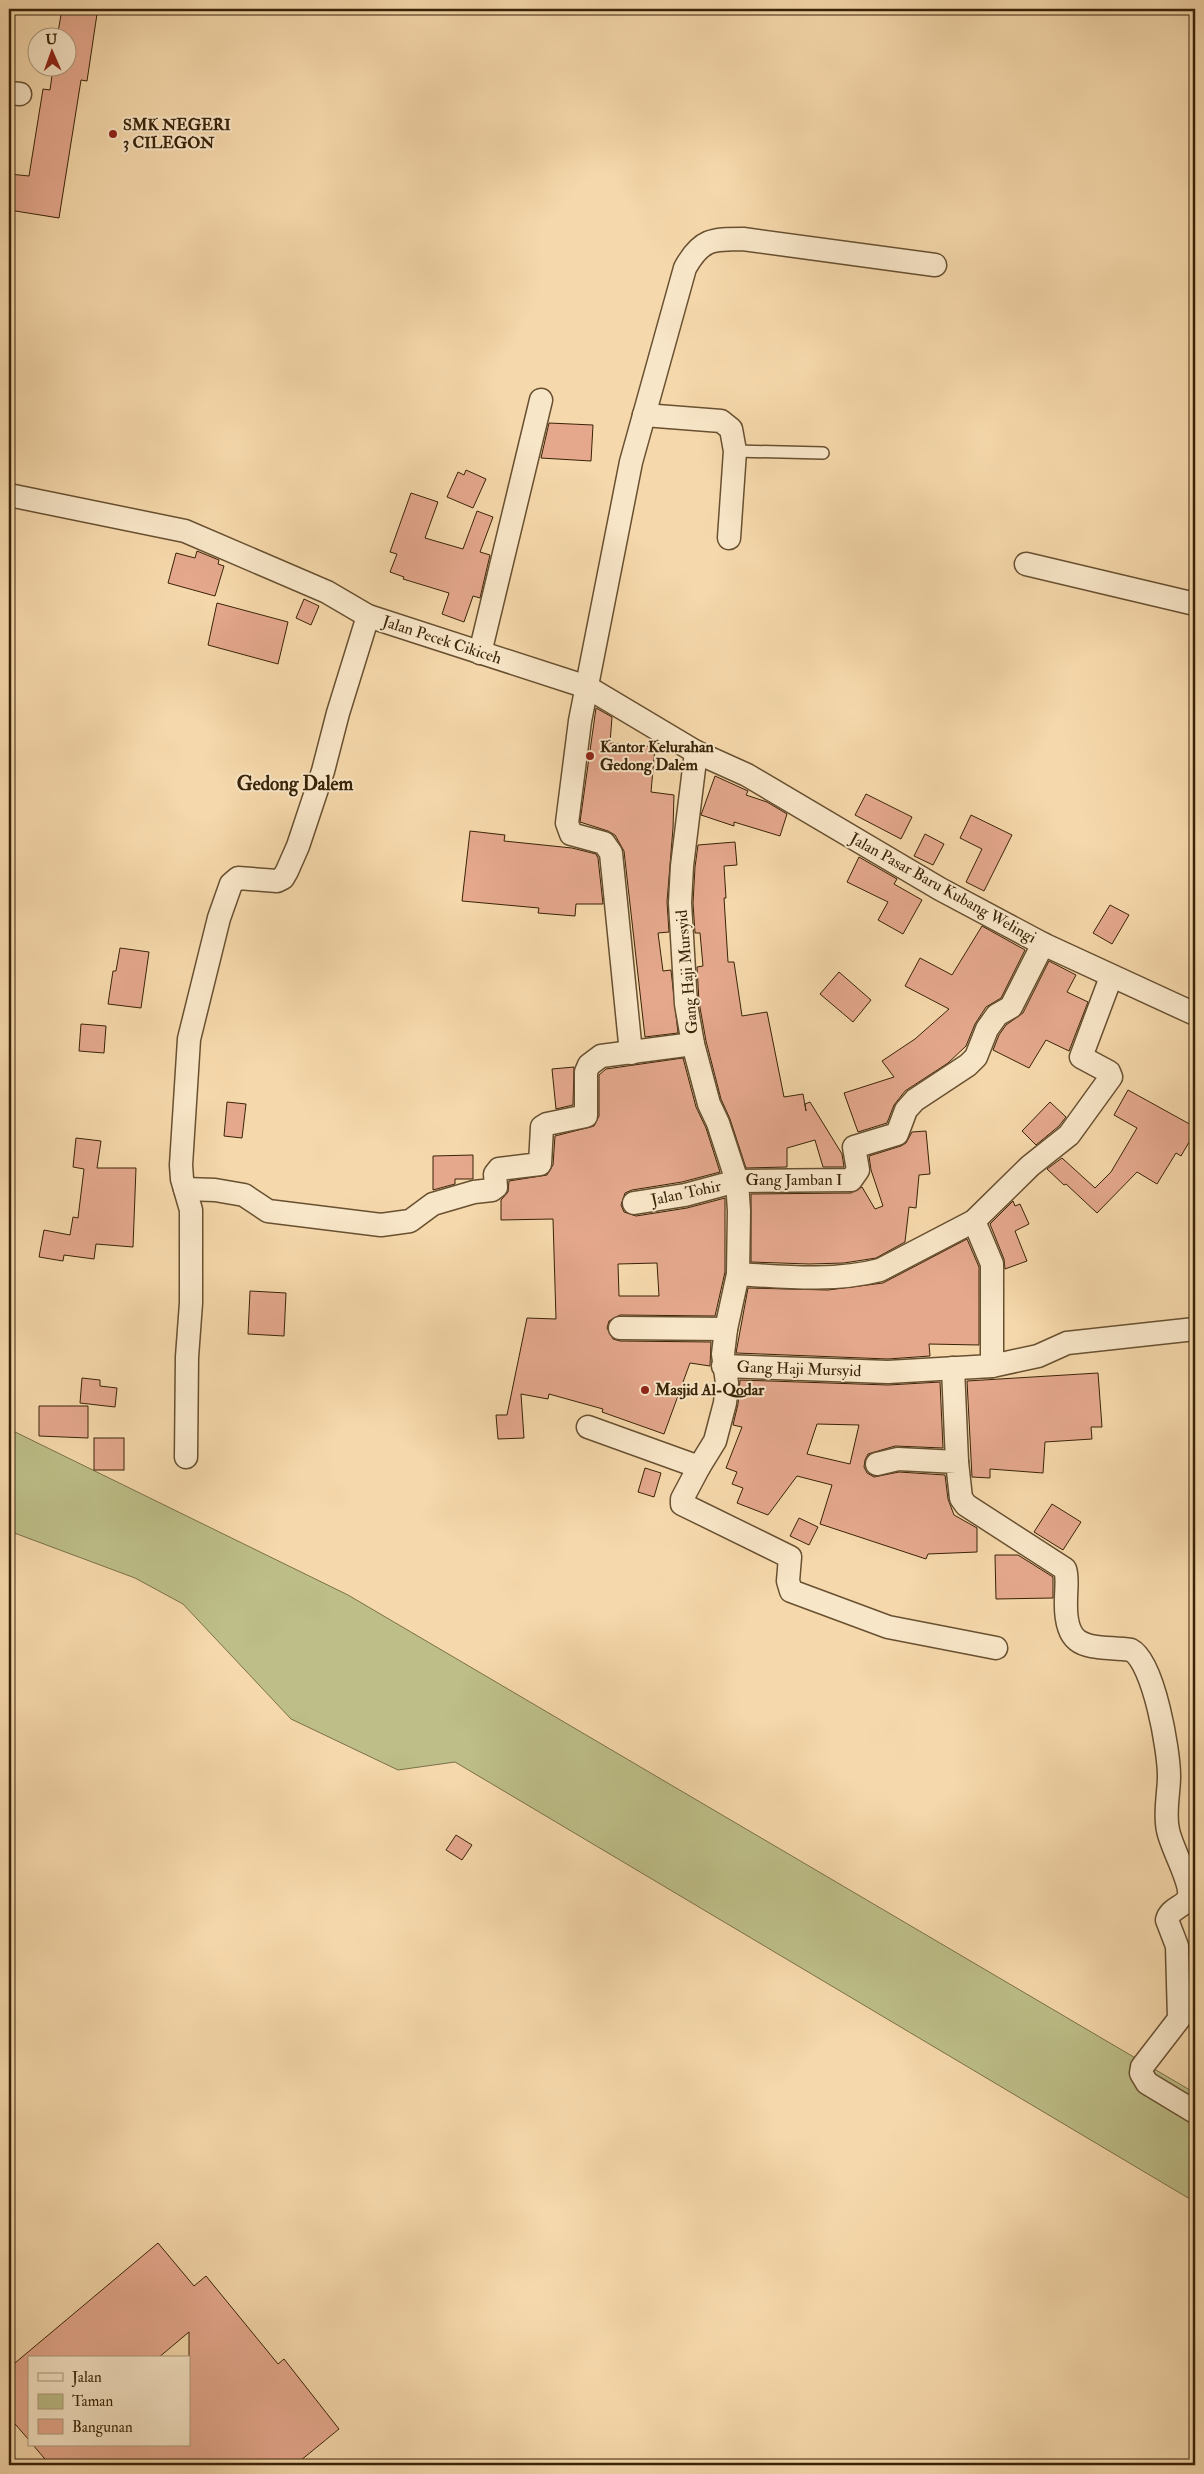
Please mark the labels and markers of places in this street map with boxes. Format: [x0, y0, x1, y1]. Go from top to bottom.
place label: SMK NEGERI 3 CILEGON [123, 115, 231, 153]
marker: SMK NEGERI 3 CILEGON [107, 128, 119, 140]
place label: Kantor Kelurahan Gedong Dalem [600, 737, 715, 776]
marker: Kantor Kelurahan Gedong Dalem [584, 750, 596, 762]
place label: Masjid Al-Qodar [654, 1380, 765, 1400]
marker: Masjid Al-Qodar [639, 1384, 651, 1396]

